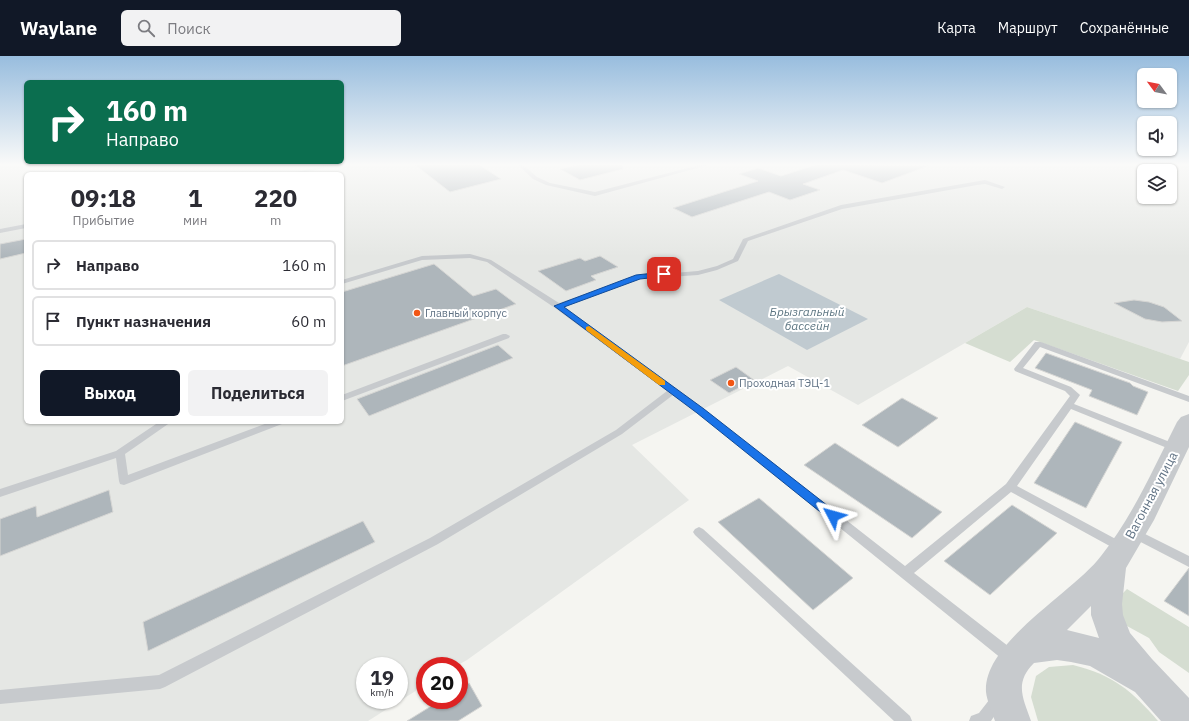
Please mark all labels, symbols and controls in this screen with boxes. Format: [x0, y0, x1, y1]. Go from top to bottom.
search box [121, 10, 401, 46]
text: Waylane [20, 16, 97, 40]
icon: search [135, 17, 157, 39]
text: Поиск [167, 19, 211, 38]
text: Карта [937, 19, 976, 37]
text: Маршрут [998, 19, 1058, 37]
text: Сохранённые [1080, 19, 1169, 37]
north arrow [1137, 68, 1177, 108]
map controls [1137, 68, 1177, 204]
text: 160 m [106, 92, 188, 129]
icon: right [40, 96, 92, 148]
button: sound [1137, 116, 1177, 156]
text: Направо [106, 128, 179, 151]
button: layers [1137, 164, 1177, 204]
text: 09:18 [71, 182, 136, 214]
text: 1 [188, 182, 202, 214]
text: 220 [254, 182, 297, 214]
text: Прибытие [73, 212, 134, 229]
text: мин [183, 212, 207, 229]
text: m [270, 212, 281, 229]
icon: right [42, 254, 64, 276]
text: Направо [76, 256, 139, 275]
text: 160 m [282, 256, 326, 275]
pin [647, 257, 681, 291]
icon: arrive [653, 263, 675, 285]
water label: Брызгальный бассейн [770, 304, 845, 333]
place label: Главный корпус [425, 306, 507, 320]
marker: Главный корпус [412, 308, 422, 318]
icon: arrive [42, 310, 64, 332]
text: Пункт назначения [76, 312, 211, 331]
text: 60 m [291, 312, 326, 331]
button: Выход [40, 370, 180, 416]
button: Поделиться [188, 370, 328, 416]
place label: Проходная ТЭЦ-1 [739, 376, 830, 390]
marker: Проходная ТЭЦ-1 [726, 378, 736, 388]
street label: Вагонная улица [1121, 449, 1182, 542]
position arrow [812, 495, 854, 537]
speed limit sign: 20 [416, 657, 468, 709]
text: 19 [370, 664, 394, 691]
text: km/h [370, 686, 394, 699]

